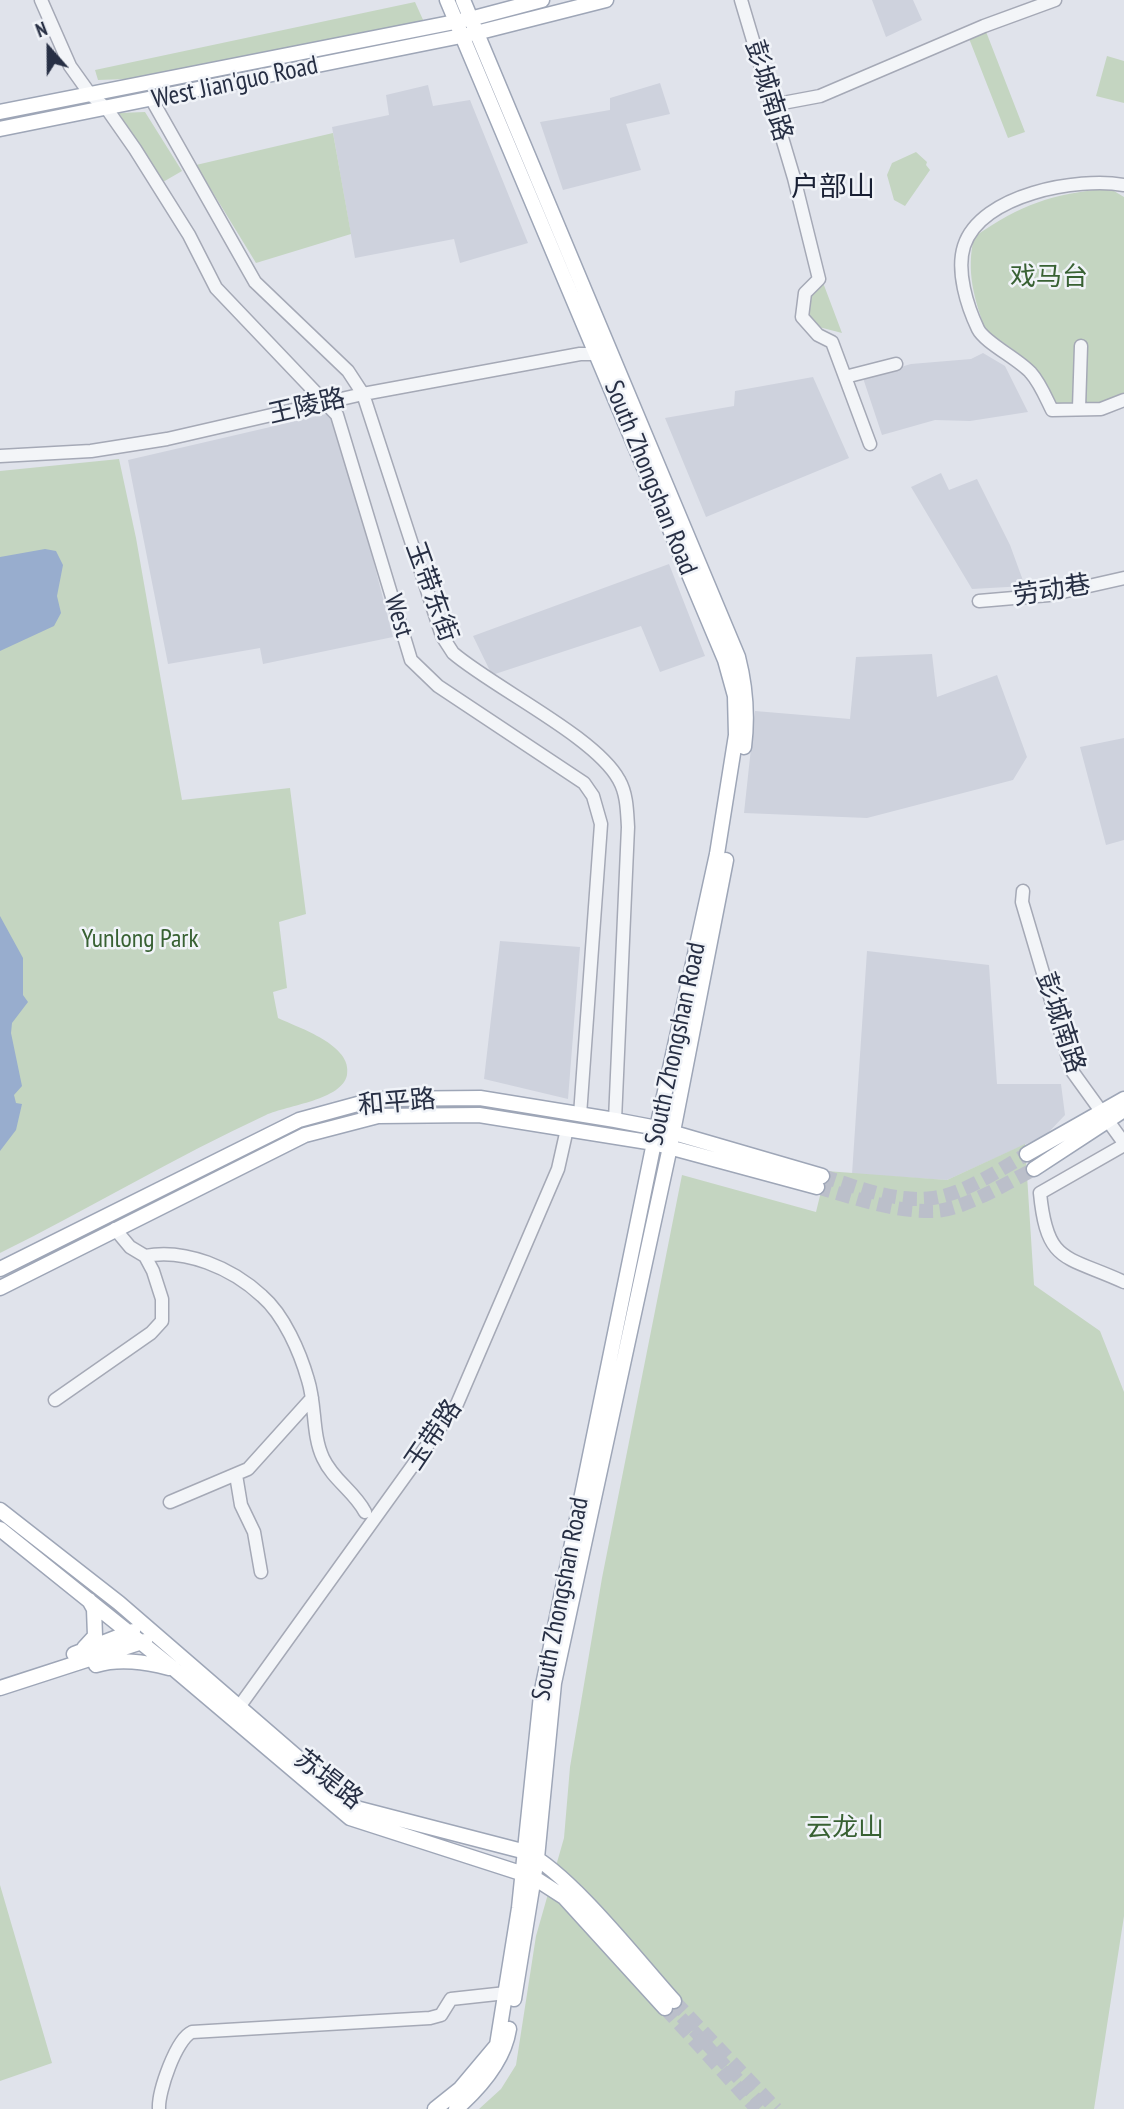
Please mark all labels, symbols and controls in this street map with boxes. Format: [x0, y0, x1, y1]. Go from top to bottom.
north arrow [14, 14, 84, 84]
text: N [32, 16, 51, 42]
street label: 彭城南路 [738, 37, 798, 145]
street label: West Jian'guo Road [149, 50, 321, 116]
district label: 户部山 [791, 171, 875, 205]
park label: 戏马台 [1010, 262, 1088, 294]
street label: South Zhongshan Road [597, 376, 703, 580]
street label: 王陵路 [265, 383, 349, 431]
street label: 玉带东街 [399, 538, 463, 646]
street label: 劳动巷 [1011, 569, 1093, 613]
street label: West [377, 591, 419, 641]
park label: Yunlong Park [81, 924, 199, 956]
street label: South Zhongshan Road [639, 940, 713, 1148]
street label: 彭城南路 [1029, 969, 1091, 1077]
street label: 和平路 [357, 1084, 437, 1122]
street label: 玉带路 [399, 1394, 469, 1476]
street label: South Zhongshan Road [526, 1495, 596, 1703]
street label: 苏堤路 [288, 1744, 368, 1816]
park label: 云龙山 [806, 1813, 884, 1845]

